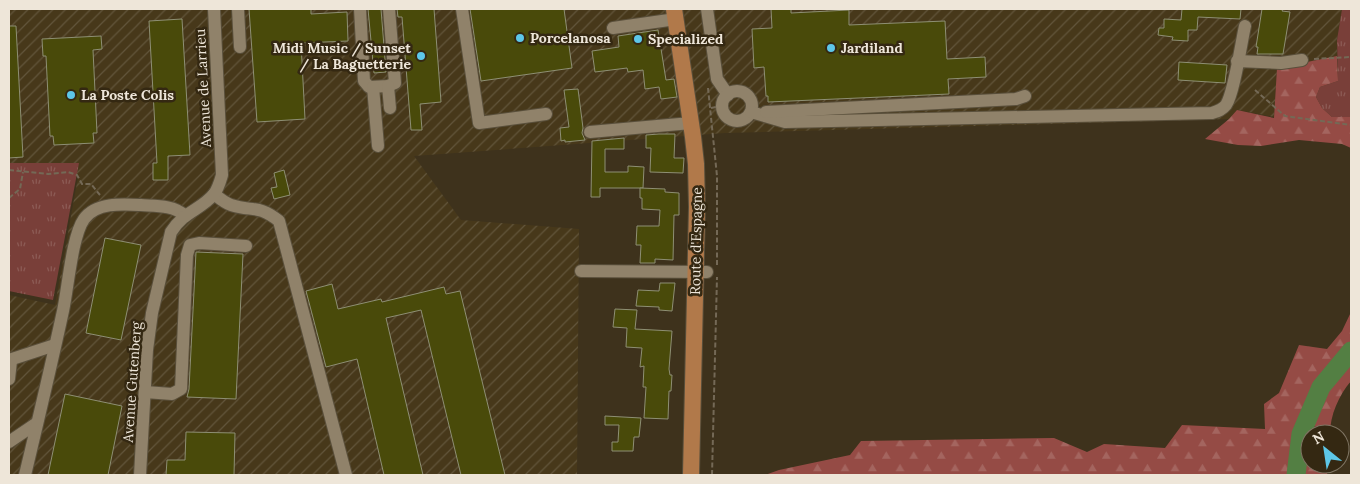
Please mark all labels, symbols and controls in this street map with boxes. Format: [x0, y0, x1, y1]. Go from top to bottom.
street label: Avenue de Larrieu [191, 28, 215, 149]
place label: Porcelanosa [530, 29, 611, 47]
place label: Specialized [648, 30, 723, 48]
marker: Porcelanosa [514, 32, 526, 44]
marker: Specialized [632, 33, 644, 45]
place label: Midi Music / Sunset / La Baguetterie [273, 39, 411, 73]
place label: Jardiland [841, 39, 903, 57]
marker: Jardiland [825, 42, 837, 54]
marker: Midi Music / Sunset / La Baguetterie [415, 50, 427, 62]
place label: La Poste Colis [81, 86, 174, 104]
marker: La Poste Colis [65, 89, 77, 101]
street label: Route d'Espagne [686, 187, 706, 295]
street label: Avenue Gutenberg [119, 321, 145, 444]
north arrow [1300, 424, 1350, 474]
text: N [1309, 427, 1328, 448]

